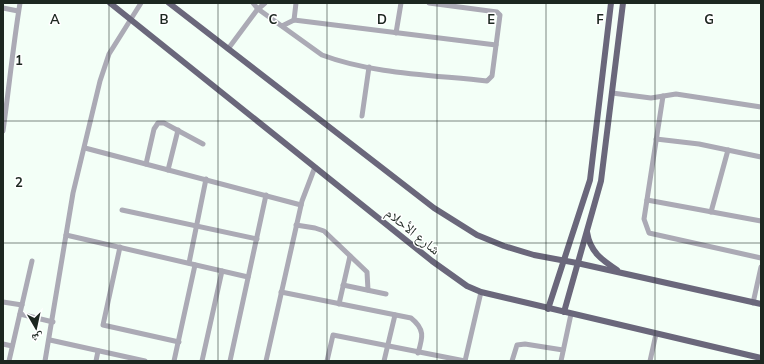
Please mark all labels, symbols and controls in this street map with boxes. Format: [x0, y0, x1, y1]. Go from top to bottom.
text: A [50, 11, 60, 27]
text: B [160, 11, 169, 27]
text: C [269, 11, 278, 27]
text: D [377, 11, 387, 27]
text: E [487, 11, 495, 27]
text: F [596, 11, 604, 27]
text: G [704, 11, 714, 27]
text: 1 [15, 52, 23, 68]
text: 2 [15, 174, 23, 190]
street label: شارع الأحلام [381, 204, 444, 259]
north arrow [16, 308, 56, 348]
text: ش [30, 329, 44, 346]

